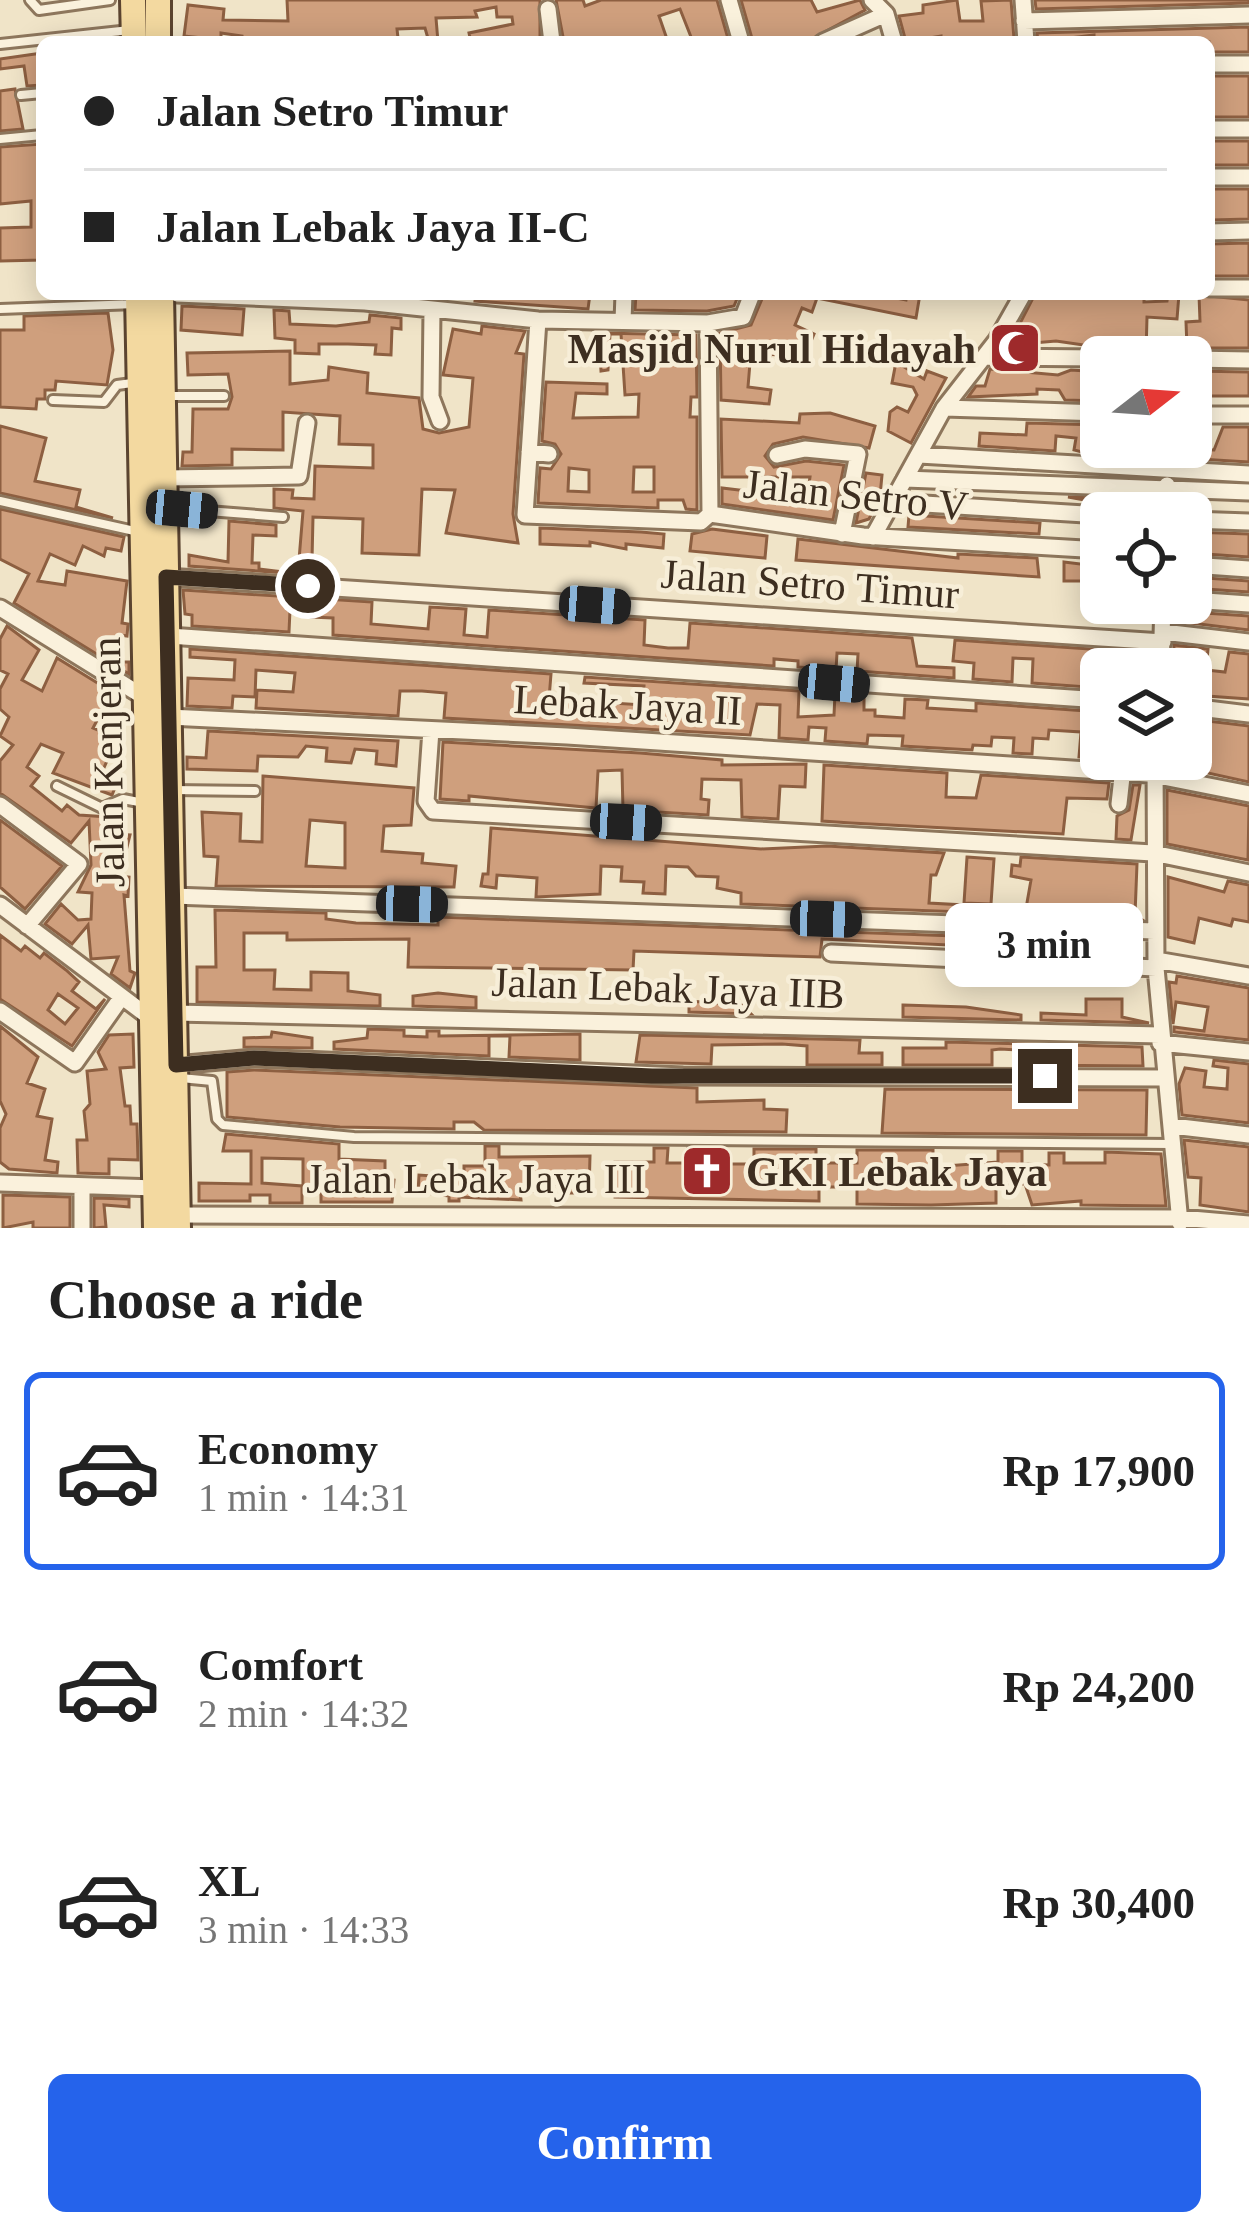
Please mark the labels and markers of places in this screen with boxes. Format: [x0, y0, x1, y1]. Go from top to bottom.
mosque icon: Masjid Nurul Hidayah [987, 320, 1043, 376]
place label: Masjid Nurul Hidayah [568, 326, 976, 372]
church icon: GKI Lebak Jaya [679, 1143, 735, 1199]
place label: GKI Lebak Jaya [746, 1149, 1047, 1195]

